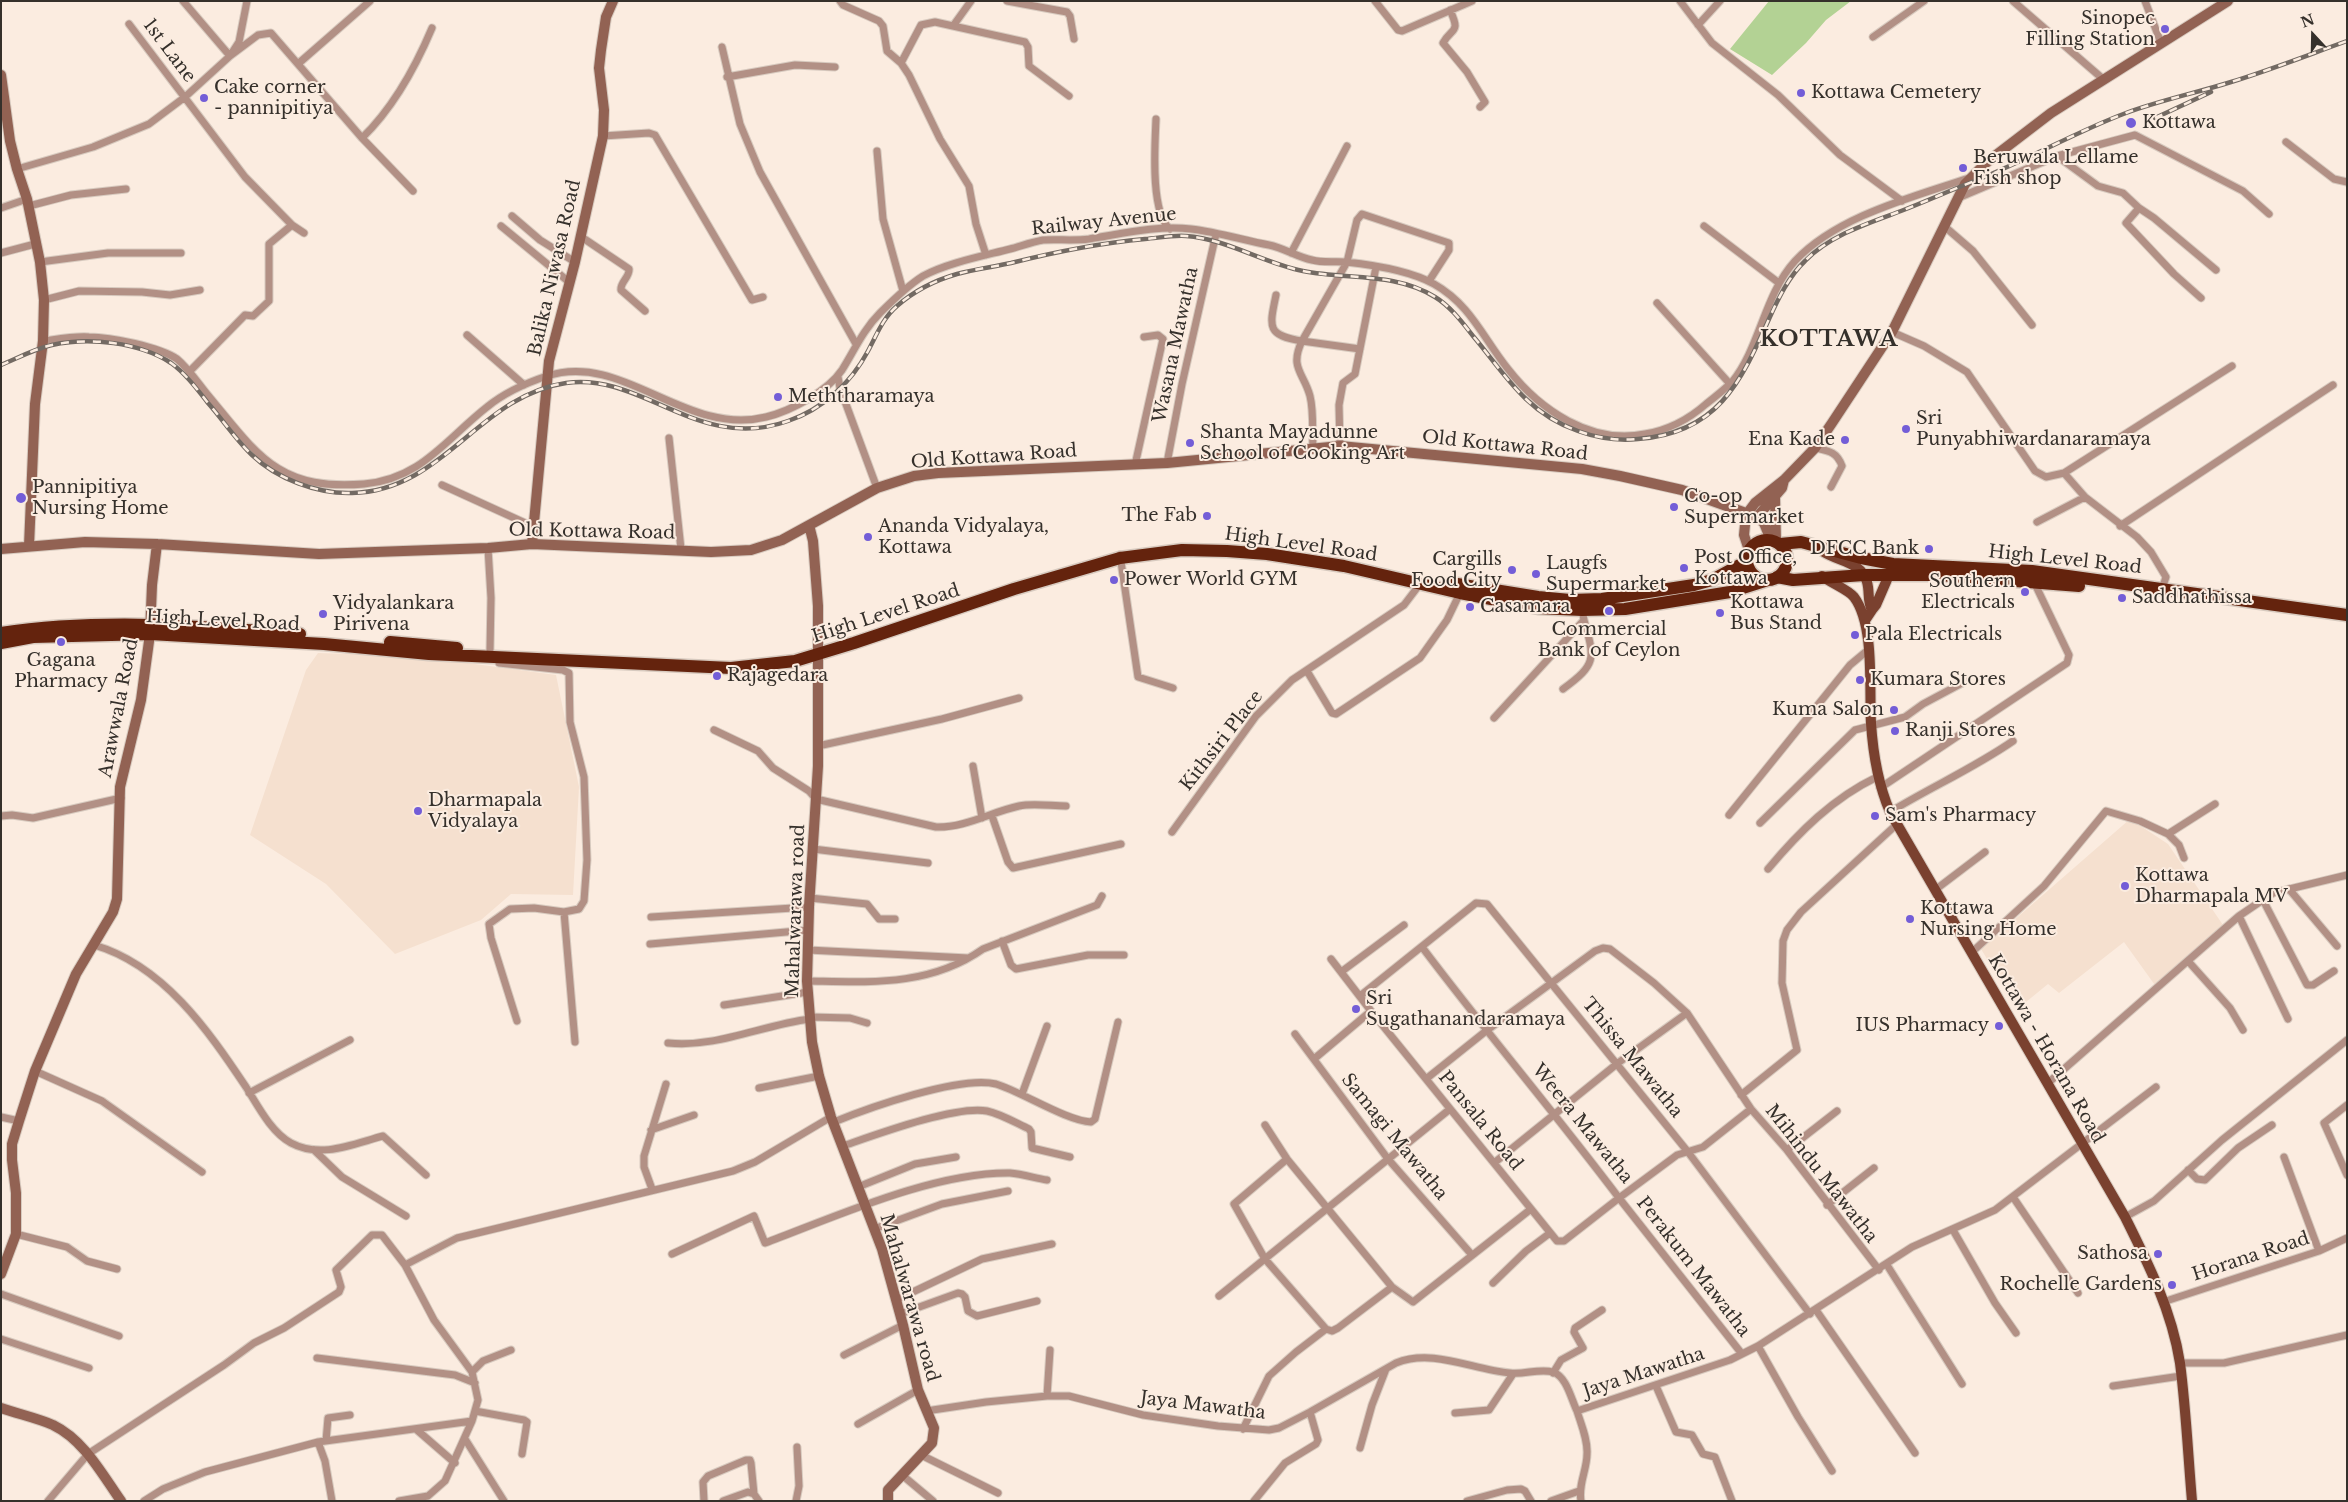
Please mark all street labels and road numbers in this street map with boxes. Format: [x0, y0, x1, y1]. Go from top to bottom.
street label: 1st Lane [138, 15, 200, 87]
street label: Balika Niwasa Road [524, 178, 586, 358]
street label: Railway Avenue [1030, 204, 1178, 240]
street label: Wasana Mawatha [1149, 265, 1203, 425]
street label: Old Kottawa Road [1421, 427, 1589, 465]
street label: Old Kottawa Road [910, 440, 1078, 474]
street label: Old Kottawa Road [508, 520, 676, 544]
street label: High Level Road [1223, 524, 1379, 566]
street label: High Level Road [1987, 541, 2143, 579]
street label: High Level Road [809, 580, 963, 648]
street label: High Level Road [145, 606, 301, 636]
street label: Arawwala Road [95, 637, 143, 779]
street label: Kithsiri Place [1176, 686, 1268, 796]
street label: Mahalwarawa road [782, 824, 810, 998]
street label: Kottawa - Horana Road [1983, 951, 2109, 1147]
street label: Thissa Mawatha [1577, 994, 1687, 1122]
street label: Weera Mawatha [1527, 1060, 1637, 1188]
street label: Pansala Road [1433, 1067, 1527, 1175]
street label: Samagi Mawatha [1336, 1069, 1452, 1205]
street label: Mihindu Mawatha [1760, 1101, 1882, 1247]
street label: Perakum Mawatha [1632, 1193, 1754, 1341]
street label: Mahalwarawa road [875, 1212, 943, 1384]
street label: Horana Road [2190, 1228, 2312, 1286]
street label: Jaya Mawatha [1581, 1343, 1707, 1403]
street label: Jaya Mawatha [1139, 1388, 1267, 1424]

